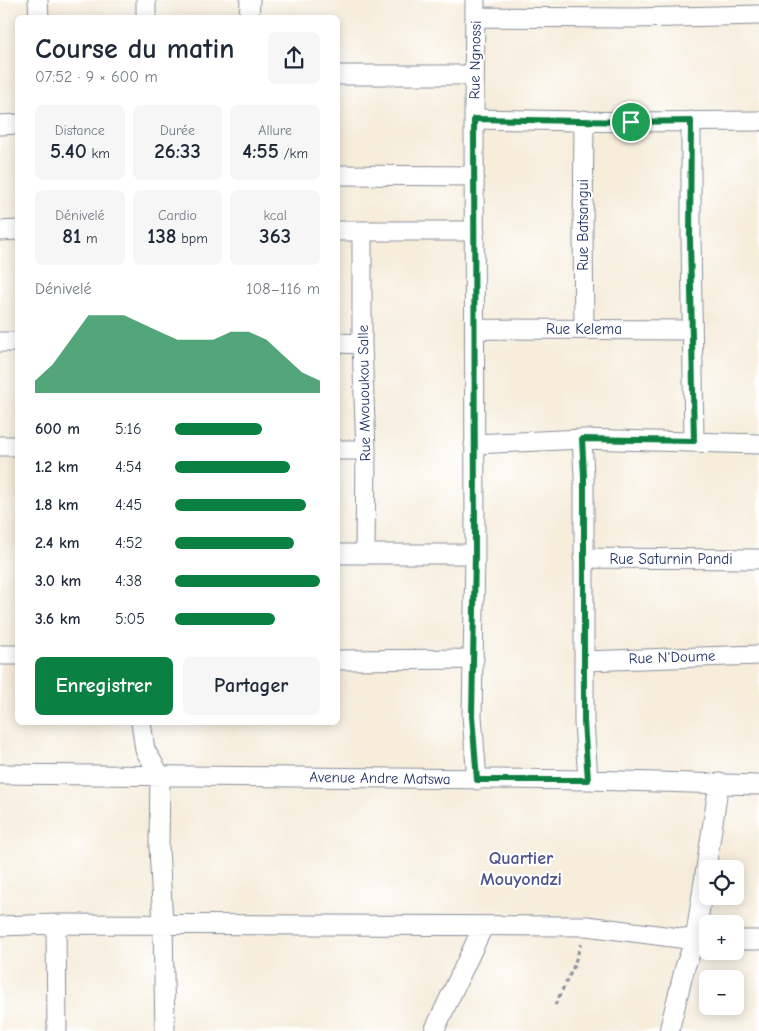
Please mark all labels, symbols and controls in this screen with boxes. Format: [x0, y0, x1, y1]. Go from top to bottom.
street label: Rue Ngnossi [465, 20, 485, 100]
button: share [268, 32, 320, 84]
text: Course du matin [35, 33, 235, 65]
text: 07:52 · 9 × 600 m [35, 68, 158, 86]
pin [610, 101, 652, 143]
icon: arrive [617, 108, 645, 136]
text: Distance [55, 122, 105, 139]
text: Durée [160, 122, 195, 139]
text: Allure [258, 122, 292, 139]
text: 5.40 [50, 139, 87, 163]
text: 26:33 [154, 139, 201, 163]
text: 4:55 [242, 139, 279, 163]
text: km [87, 145, 110, 162]
text: /km [279, 145, 308, 162]
street label: Rue Batsangui [574, 179, 592, 271]
text: Dénivelé [55, 207, 105, 224]
text: Cardio [158, 207, 197, 224]
text: kcal [263, 207, 287, 224]
text: 81 [62, 224, 81, 248]
text: 138 [147, 224, 177, 248]
text: 363 [259, 224, 291, 248]
text: m [81, 230, 97, 247]
text: bpm [177, 230, 208, 247]
text: Dénivelé [35, 280, 91, 298]
text: 108–116 m [246, 280, 320, 298]
street label: Rue Kelema [546, 320, 622, 338]
street label: Rue Mvououkou Salle [354, 324, 374, 461]
text: 600 m [35, 420, 80, 438]
text: 5:16 [115, 420, 142, 438]
text: 1.2 km [35, 458, 78, 476]
text: 4:54 [115, 458, 142, 476]
text: 1.8 km [35, 496, 79, 514]
text: 4:45 [115, 496, 142, 514]
text: 2.4 km [35, 534, 80, 552]
text: 4:52 [115, 534, 143, 552]
street label: Rue Saturnin Pandi [609, 550, 733, 568]
text: 3.0 km [35, 572, 81, 590]
text: 4:38 [115, 572, 142, 590]
text: 3.6 km [35, 610, 80, 628]
text: 5:05 [115, 610, 145, 628]
street label: Rue N'Doume [628, 646, 716, 668]
button: Enregistrer [35, 657, 173, 715]
button: Partager [183, 657, 320, 715]
street label: Avenue Andre Matswa [309, 768, 451, 788]
district label: Quartier Mouyondzi [480, 848, 562, 890]
map controls [699, 860, 744, 1015]
button: locate [699, 860, 744, 905]
button: + [699, 915, 744, 960]
button: − [699, 970, 744, 1015]

